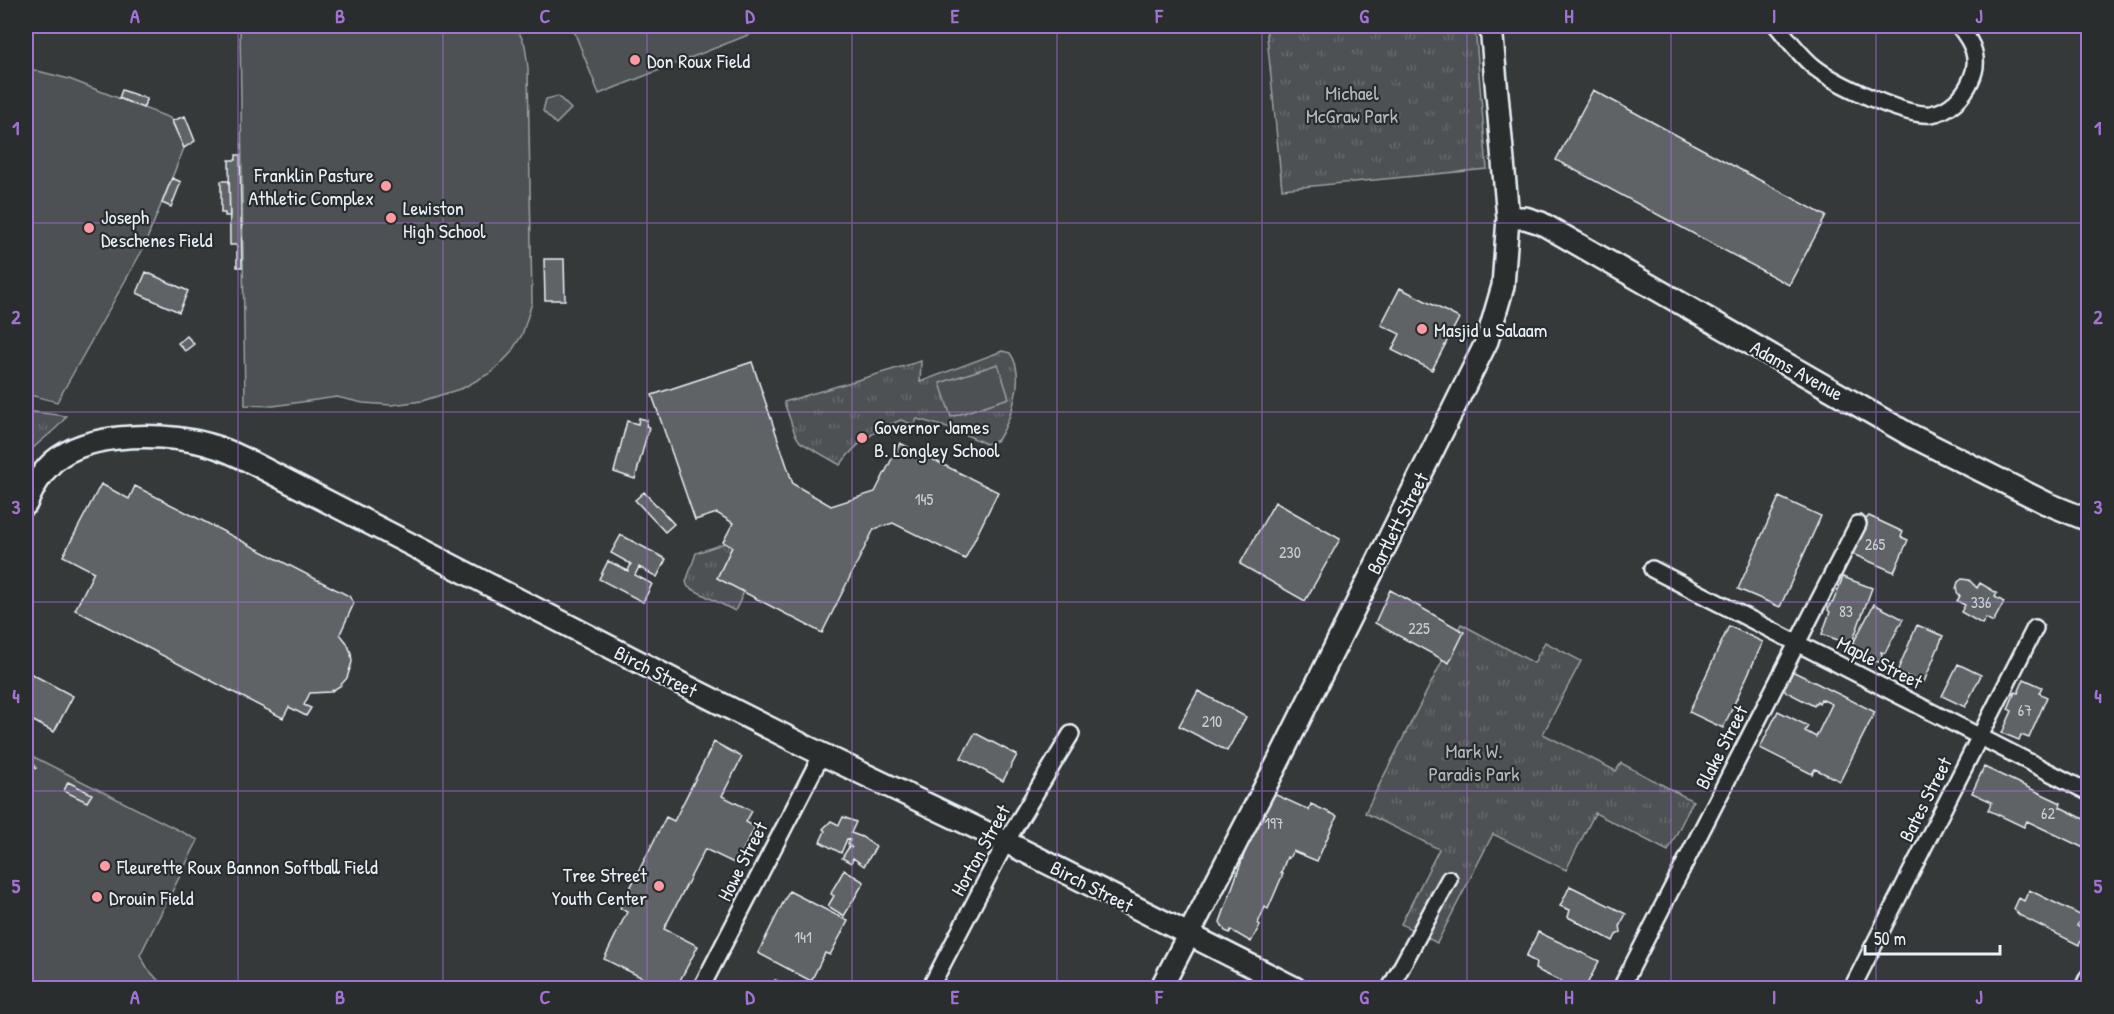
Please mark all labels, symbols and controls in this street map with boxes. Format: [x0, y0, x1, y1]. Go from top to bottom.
text: A [130, 2, 140, 29]
text: B [335, 2, 345, 29]
text: C [540, 2, 551, 29]
text: D [745, 2, 755, 29]
text: E [951, 2, 960, 29]
text: F [1154, 2, 1164, 29]
text: G [1359, 2, 1369, 29]
text: H [1564, 2, 1574, 29]
text: I [1772, 2, 1776, 29]
text: J [1975, 2, 1983, 29]
place label: Don Roux Field [647, 47, 750, 74]
marker: Don Roux Field [628, 53, 642, 67]
park label: Michael McGraw Park [1306, 79, 1398, 129]
text: 1 [12, 114, 20, 141]
text: 1 [2094, 114, 2102, 141]
place label: Franklin Pasture Athletic Complex [249, 161, 374, 211]
marker: Franklin Pasture Athletic Complex [379, 179, 393, 193]
place label: Lewiston High School [403, 194, 486, 244]
place label: Joseph Deschenes Field [101, 203, 213, 253]
marker: Lewiston High School [384, 211, 398, 225]
marker: Joseph Deschenes Field [82, 221, 96, 235]
text: 2 [11, 303, 21, 330]
text: 2 [2093, 303, 2103, 330]
place label: Masjid u Salaam [1434, 316, 1547, 343]
marker: Masjid u Salaam [1415, 322, 1429, 336]
street label: Adams Avenue [1746, 333, 1848, 407]
place label: Governor James B. Longley School [874, 413, 1000, 463]
marker: Governor James B. Longley School [855, 431, 869, 445]
street label: Bartlett Street [1360, 467, 1435, 578]
house number: 145 [915, 488, 934, 510]
text: 3 [12, 493, 21, 520]
text: 3 [2094, 493, 2103, 520]
house number: 265 [1865, 533, 1886, 555]
house number: 230 [1279, 541, 1301, 563]
house number: 336 [1971, 591, 1991, 613]
house number: 83 [1839, 600, 1853, 622]
house number: 225 [1408, 617, 1430, 639]
street label: Maple Street [1833, 629, 1928, 696]
street label: Birch Street [610, 639, 703, 704]
text: 4 [12, 682, 20, 709]
text: 4 [2094, 682, 2102, 709]
street label: Blake Street [1688, 699, 1754, 794]
house number: 67 [2018, 699, 2032, 721]
house number: 210 [1202, 710, 1222, 732]
park label: Mark W. Paradis Park [1428, 737, 1520, 787]
street label: Bates Street [1892, 751, 1958, 846]
street label: Horton Street [944, 799, 1017, 900]
house number: 62 [2041, 802, 2055, 824]
house number: 197 [1264, 812, 1284, 834]
street label: Howe Street [710, 816, 774, 905]
place label: Fleurette Roux Bannon Softball Field [116, 853, 378, 880]
street label: Birch Street [1046, 854, 1139, 919]
marker: Fleurette Roux Bannon Softball Field [98, 859, 112, 873]
place label: Tree Street Youth Center [552, 861, 648, 911]
text: 5 [12, 872, 21, 899]
text: 5 [2094, 872, 2103, 899]
marker: Tree Street Youth Center [652, 879, 666, 893]
place label: Drouin Field [109, 884, 194, 911]
marker: Drouin Field [90, 890, 104, 904]
scale bar [1865, 918, 2000, 956]
house number: 141 [794, 926, 812, 948]
text: 50 m [1874, 926, 1906, 951]
text: A [130, 983, 140, 1010]
text: B [335, 983, 345, 1010]
text: C [540, 983, 551, 1010]
text: D [745, 983, 755, 1010]
text: E [951, 983, 960, 1010]
text: F [1154, 983, 1164, 1010]
text: G [1359, 983, 1369, 1010]
text: H [1564, 983, 1574, 1010]
text: I [1772, 983, 1776, 1010]
text: J [1975, 983, 1983, 1010]

